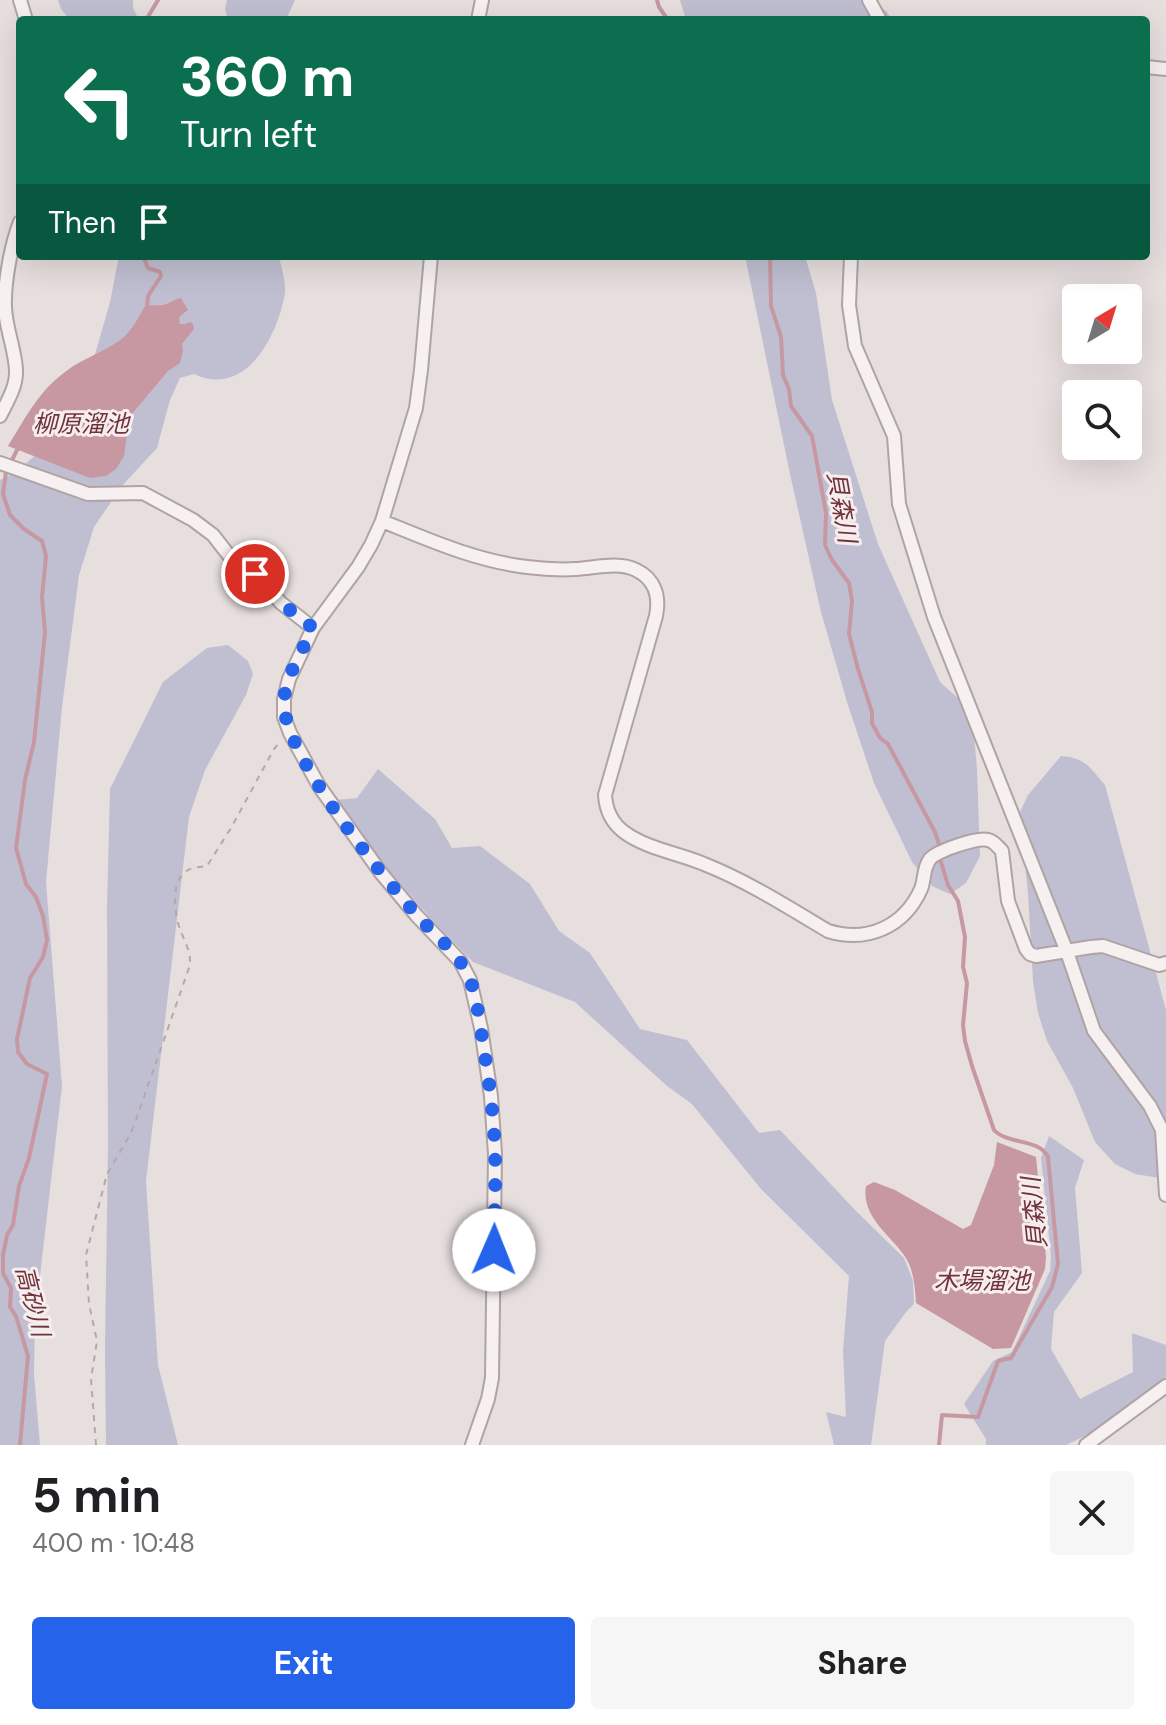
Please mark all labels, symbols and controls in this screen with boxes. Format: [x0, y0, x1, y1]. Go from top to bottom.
text: 360 m [180, 40, 355, 113]
icon: left [48, 48, 152, 152]
text: Turn left [180, 111, 317, 158]
icon: arrive [132, 200, 176, 244]
text: Then [48, 203, 116, 242]
north arrow [1062, 284, 1142, 364]
map controls [1062, 284, 1142, 460]
button: search [1062, 380, 1142, 460]
water label: 柳原溜池 [33, 408, 131, 439]
water label: 貝森川 [820, 469, 864, 548]
pin [221, 540, 289, 608]
icon: arrive [233, 552, 277, 596]
water label: 貝森川 [1015, 1173, 1053, 1250]
position arrow [452, 1208, 536, 1292]
water label: 高砂川 [9, 1262, 57, 1343]
water label: 木場溜池 [934, 1265, 1032, 1296]
text: 5 min [32, 1464, 161, 1527]
button: close [1050, 1471, 1134, 1555]
text: 400 m · 10:48 [32, 1526, 195, 1560]
button: Exit [32, 1617, 575, 1709]
button: Share [591, 1617, 1134, 1709]

